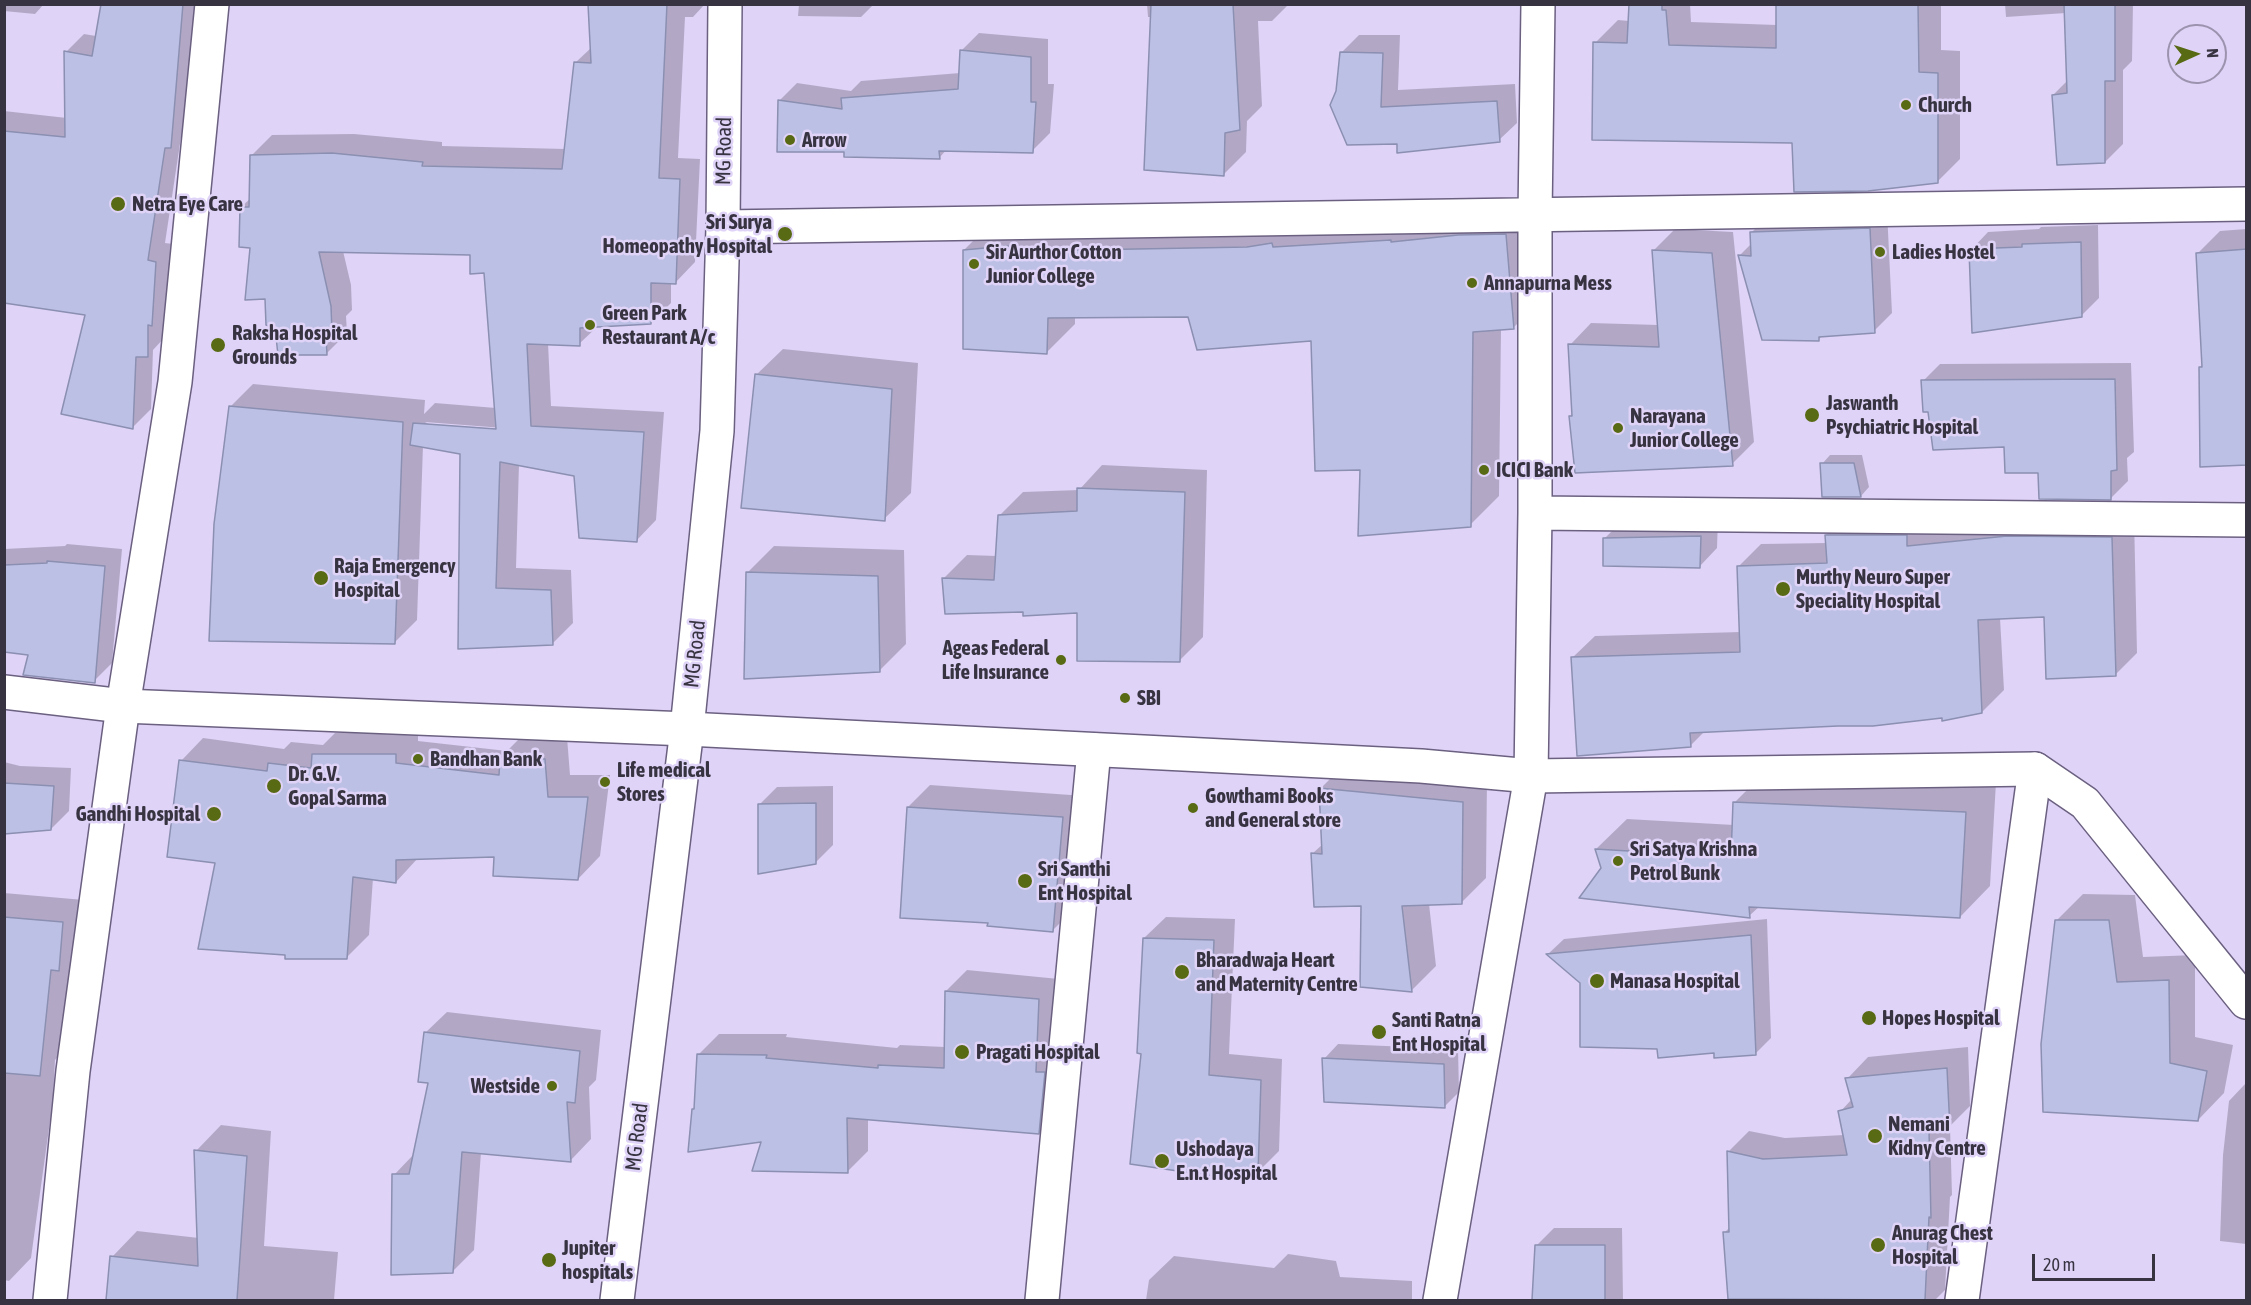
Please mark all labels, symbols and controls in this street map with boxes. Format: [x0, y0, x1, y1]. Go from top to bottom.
north arrow [2167, 24, 2227, 84]
text: N [2204, 48, 2222, 58]
place label: Church [1918, 92, 1972, 118]
marker: Church [1899, 98, 1913, 112]
street label: MG Road [711, 117, 737, 185]
place label: Arrow [802, 127, 847, 153]
marker: Arrow [783, 133, 797, 147]
place label: Netra Eye Care [132, 191, 243, 217]
marker: Netra Eye Care [109, 195, 127, 213]
place label: Sri Surya Homeopathy Hospital [602, 209, 772, 259]
marker: Sri Surya Homeopathy Hospital [776, 225, 794, 243]
place label: Sir Aurthor Cotton Junior College [986, 239, 1122, 289]
place label: Ladies Hostel [1892, 239, 1995, 265]
marker: Ladies Hostel [1873, 245, 1887, 259]
marker: Sir Aurthor Cotton Junior College [967, 257, 981, 271]
place label: Annapurna Mess [1484, 270, 1612, 296]
marker: Annapurna Mess [1465, 276, 1479, 290]
place label: Green Park Restaurant A/c [602, 300, 715, 350]
marker: Green Park Restaurant A/c [583, 318, 597, 332]
place label: Raksha Hospital Grounds [232, 320, 357, 370]
marker: Raksha Hospital Grounds [209, 336, 227, 354]
place label: Jaswanth Psychiatric Hospital [1826, 390, 1978, 440]
place label: Narayana Junior College [1630, 403, 1739, 453]
marker: Jaswanth Psychiatric Hospital [1803, 406, 1821, 424]
marker: Narayana Junior College [1611, 421, 1625, 435]
place label: ICICI Bank [1496, 457, 1573, 483]
marker: ICICI Bank [1477, 463, 1491, 477]
place label: Raja Emergency Hospital [334, 553, 456, 603]
place label: Murthy Neuro Super Speciality Hospital [1796, 564, 1950, 614]
marker: Raja Emergency Hospital [312, 569, 330, 587]
marker: Murthy Neuro Super Speciality Hospital [1774, 580, 1792, 598]
street label: MG Road [679, 619, 711, 689]
place label: Ageas Federal Life Insurance [942, 635, 1049, 685]
marker: Ageas Federal Life Insurance [1054, 653, 1068, 667]
place label: SBI [1137, 685, 1161, 711]
marker: SBI [1118, 691, 1132, 705]
place label: Bandhan Bank [430, 746, 542, 772]
marker: Bandhan Bank [411, 752, 425, 766]
place label: Life medical Stores [617, 757, 711, 807]
place label: Dr. G.V. Gopal Sarma [288, 761, 387, 811]
marker: Life medical Stores [598, 775, 612, 789]
marker: Dr. G.V. Gopal Sarma [265, 777, 283, 795]
place label: Gowthami Books and General store [1205, 783, 1341, 833]
place label: Gandhi Hospital [75, 801, 200, 827]
marker: Gowthami Books and General store [1186, 801, 1200, 815]
marker: Gandhi Hospital [205, 805, 223, 823]
place label: Sri Satya Krishna Petrol Bunk [1630, 836, 1757, 886]
marker: Sri Satya Krishna Petrol Bunk [1611, 854, 1625, 868]
place label: Sri Santhi Ent Hospital [1038, 856, 1132, 906]
marker: Sri Santhi Ent Hospital [1016, 872, 1034, 890]
place label: Bharadwaja Heart and Maternity Centre [1196, 947, 1358, 997]
marker: Bharadwaja Heart and Maternity Centre [1173, 963, 1191, 981]
place label: Manasa Hospital [1610, 968, 1739, 994]
marker: Manasa Hospital [1588, 972, 1606, 990]
place label: Hopes Hospital [1882, 1005, 1999, 1031]
place label: Santi Ratna Ent Hospital [1392, 1007, 1486, 1057]
marker: Hopes Hospital [1860, 1009, 1878, 1027]
marker: Santi Ratna Ent Hospital [1370, 1023, 1388, 1041]
place label: Pragati Hospital [976, 1039, 1100, 1065]
marker: Pragati Hospital [953, 1043, 971, 1061]
place label: Westside [471, 1073, 540, 1099]
marker: Westside [545, 1079, 559, 1093]
street label: MG Road [620, 1102, 654, 1172]
place label: Nemani Kidny Centre [1888, 1111, 1986, 1161]
marker: Nemani Kidny Centre [1866, 1127, 1884, 1145]
place label: Ushodaya E.n.t Hospital [1176, 1136, 1277, 1186]
marker: Ushodaya E.n.t Hospital [1153, 1152, 1171, 1170]
place label: Anurag Chest Hospital [1892, 1220, 1993, 1270]
place label: Jupiter hospitals [562, 1235, 633, 1285]
marker: Anurag Chest Hospital [1869, 1236, 1887, 1254]
scale bar [2035, 1242, 2158, 1280]
marker: Jupiter hospitals [540, 1251, 558, 1269]
text: 20 m [2043, 1254, 2075, 1275]

